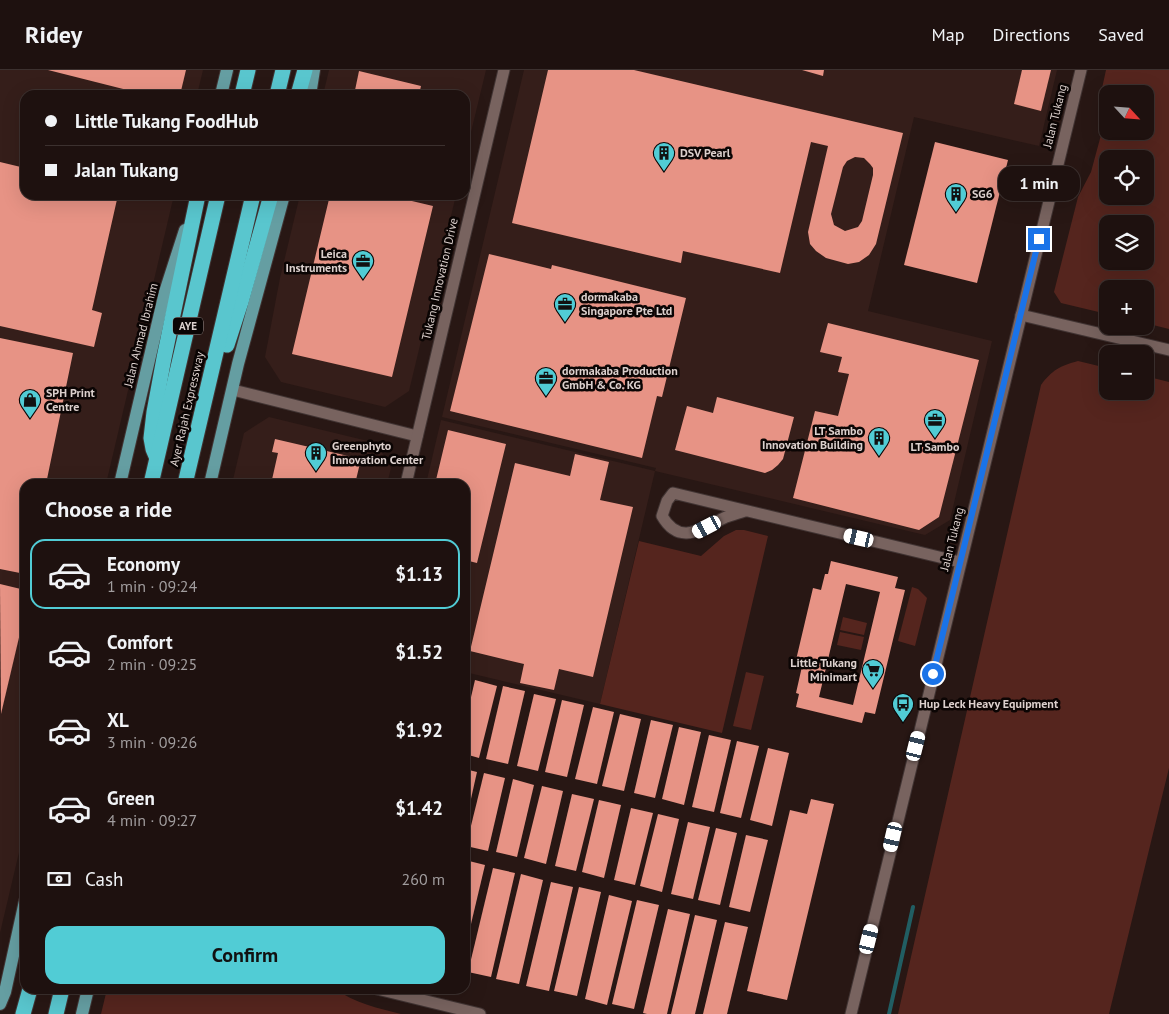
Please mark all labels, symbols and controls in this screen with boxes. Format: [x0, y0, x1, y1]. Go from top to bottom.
text: Ridey [25, 19, 82, 50]
text: Map [932, 23, 964, 46]
text: Directions [992, 23, 1070, 46]
text: Saved [1098, 23, 1144, 46]
street label: Jalan Tukang [1039, 83, 1070, 150]
north arrow [1099, 85, 1154, 140]
map controls [1099, 85, 1154, 400]
text: Little Tukang FoodHub [75, 109, 259, 133]
building icon: DSV Pearl [652, 141, 676, 172]
place label: DSV Pearl [680, 145, 731, 160]
button: locate [1099, 150, 1154, 205]
text: Jalan Tukang [75, 158, 179, 182]
callout: 1 min [998, 166, 1080, 202]
text: 1 min [1019, 173, 1059, 193]
building icon: SG6 [944, 182, 968, 213]
place label: SG6 [972, 186, 993, 201]
button: layers [1099, 215, 1154, 270]
street label: Tukang Innovation Drive [418, 216, 461, 341]
route end [1028, 228, 1050, 250]
place label: Leica Instruments [286, 246, 347, 275]
office icon: Leica Instruments [351, 249, 375, 280]
button: + [1099, 280, 1154, 335]
street label: Jalan Ahmad Ibrahim [120, 281, 161, 389]
place label: dormakaba Singapore Pte Ltd [581, 289, 672, 318]
office icon: dormakaba Singapore Pte Ltd [553, 292, 577, 323]
road number: AYE [173, 318, 203, 334]
button: − [1099, 345, 1154, 400]
street label: Ayer Rajah Expressway [166, 350, 207, 468]
place label: dormakaba Production GmbH & Co. KG [562, 363, 678, 392]
office icon: dormakaba Production GmbH & Co. KG [534, 366, 558, 397]
place label: SPH Print Centre [46, 385, 96, 414]
shop icon: SPH Print Centre [18, 388, 42, 419]
office icon: LT Sambo [923, 408, 947, 439]
place label: LT Sambo Innovation Building [762, 423, 864, 452]
building icon: LT Sambo Innovation Building [867, 426, 891, 457]
place label: Greenphyto Innovation Center [332, 438, 424, 467]
place label: LT Sambo [911, 439, 960, 454]
building icon: Greenphyto Innovation Center [304, 441, 328, 472]
text: Choose a ride [45, 495, 172, 523]
street label: Jalan Tukang [936, 506, 967, 573]
car [690, 513, 723, 541]
car [842, 527, 875, 549]
icon: car [47, 552, 92, 597]
text: Economy [107, 552, 180, 576]
text: $1.13 [395, 562, 443, 586]
text: 1 min · 09:24 [107, 576, 197, 596]
icon: car [47, 630, 92, 675]
text: Comfort [107, 630, 173, 654]
text: $1.52 [395, 640, 443, 664]
text: 2 min · 09:25 [107, 654, 197, 674]
place label: Little Tukang Minimart [790, 655, 858, 684]
supermarket icon: Little Tukang Minimart [861, 658, 885, 689]
route start [922, 663, 944, 685]
bus stop icon: Hup Leck Heavy Equipment [891, 692, 915, 723]
place label: Hup Leck Heavy Equipment [919, 696, 1059, 711]
icon: car [47, 708, 92, 753]
text: XL [107, 708, 129, 732]
text: $1.92 [395, 718, 443, 742]
car [905, 730, 926, 762]
text: 3 min · 09:26 [107, 732, 197, 752]
icon: car [47, 786, 92, 831]
text: Green [107, 786, 155, 810]
text: $1.42 [395, 796, 443, 820]
text: 4 min · 09:27 [107, 810, 197, 830]
car [882, 821, 903, 853]
icon: cash [45, 865, 73, 893]
text: Cash [85, 867, 123, 891]
text: 260 m [402, 869, 445, 889]
car [858, 923, 879, 955]
button: Confirm [45, 926, 445, 984]

